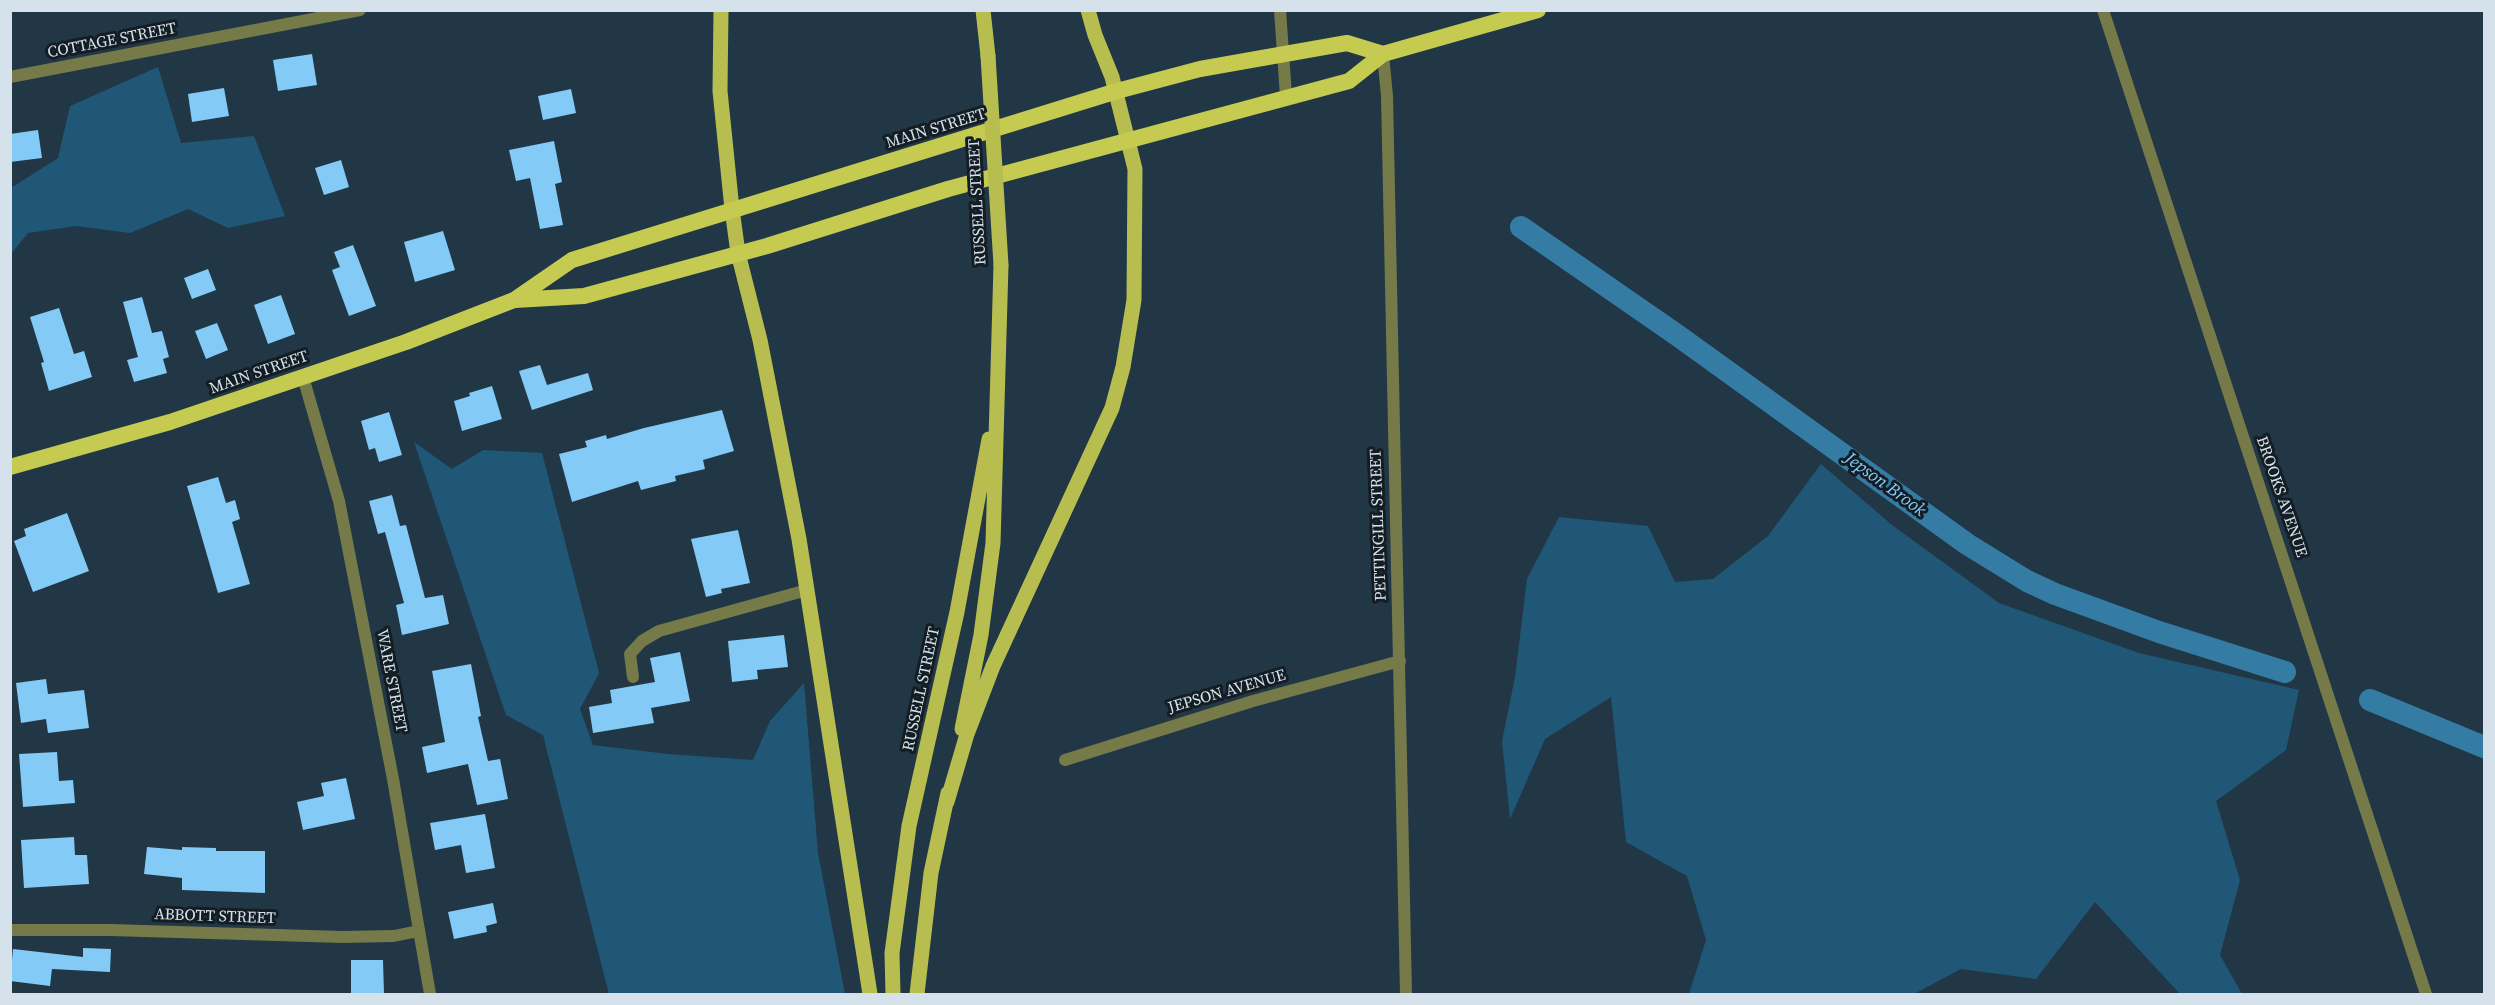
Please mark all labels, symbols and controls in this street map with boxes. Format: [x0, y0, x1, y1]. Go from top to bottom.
street label: COTTAGE STREET [46, 19, 178, 63]
street label: MAIN STREET [884, 105, 988, 153]
street label: RUSSELL STREET [965, 138, 991, 266]
street label: MAIN STREET [207, 347, 311, 399]
street label: BROOKS AVENUE [2251, 434, 2311, 560]
water label: Jepson Brook [1840, 448, 1930, 522]
street label: PETTINGILL STREET [1367, 449, 1391, 601]
street label: RUSSELL STREET [899, 625, 945, 753]
street label: WARE STREET [372, 628, 410, 734]
street label: JEPSON AVENUE [1166, 666, 1288, 718]
street label: ABBOTT STREET [154, 905, 276, 929]

